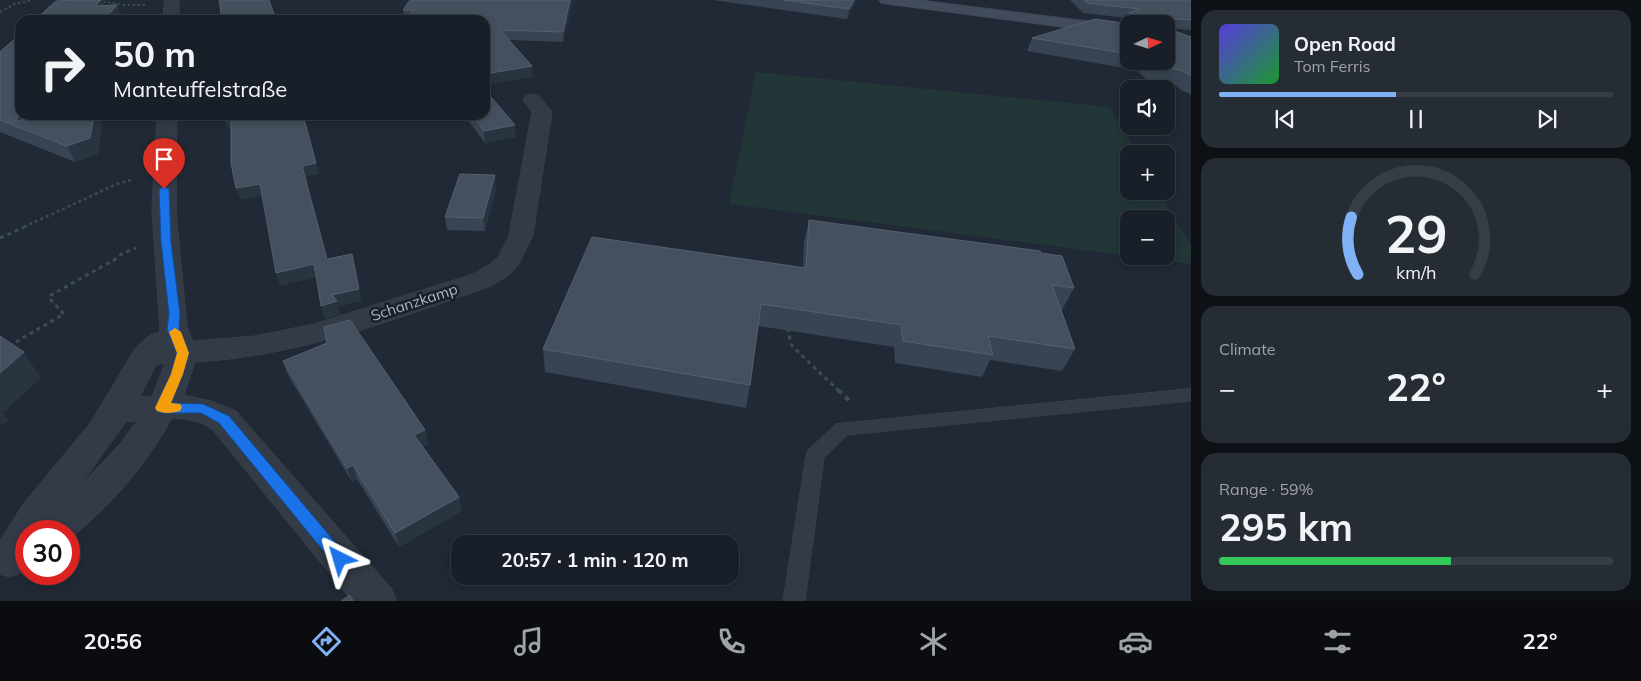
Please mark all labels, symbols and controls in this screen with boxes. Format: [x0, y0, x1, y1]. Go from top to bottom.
north arrow [1120, 15, 1175, 70]
map controls [1120, 15, 1175, 265]
text: 50 m [113, 32, 196, 76]
text: Open Road [1294, 32, 1396, 56]
icon: right [30, 35, 95, 100]
text: Tom Ferris [1294, 56, 1371, 76]
text: Manteuffelstraße [113, 75, 287, 103]
button: sound [1120, 80, 1175, 135]
icon: previous [1271, 105, 1299, 133]
icon: pause [1402, 105, 1430, 133]
icon: next [1533, 105, 1561, 133]
pin [143, 138, 185, 189]
icon: arrive [150, 145, 178, 173]
button: + [1120, 145, 1175, 200]
text: 29 [1385, 201, 1447, 266]
button: − [1120, 210, 1175, 265]
text: km/h [1396, 261, 1436, 283]
street label: Schanzkamp [368, 279, 460, 325]
text: Climate [1219, 339, 1275, 359]
text: 22° [1386, 363, 1446, 411]
text: − [1219, 371, 1236, 406]
text: + [1596, 371, 1613, 406]
text: Range · 59% [1219, 479, 1314, 499]
text: 295 km [1219, 503, 1353, 551]
speed limit sign: 30 [15, 520, 80, 585]
position arrow [313, 532, 365, 584]
text: 20:57 · 1 min · 120 m [501, 548, 689, 572]
icon: directions [309, 624, 344, 659]
icon: music [511, 624, 546, 659]
icon: phone [714, 624, 749, 659]
icon: climate [916, 624, 951, 659]
icon: car [1118, 624, 1153, 659]
icon: filters [1320, 624, 1355, 659]
text: 20:56 [84, 627, 142, 655]
text: 22° [1523, 627, 1557, 655]

